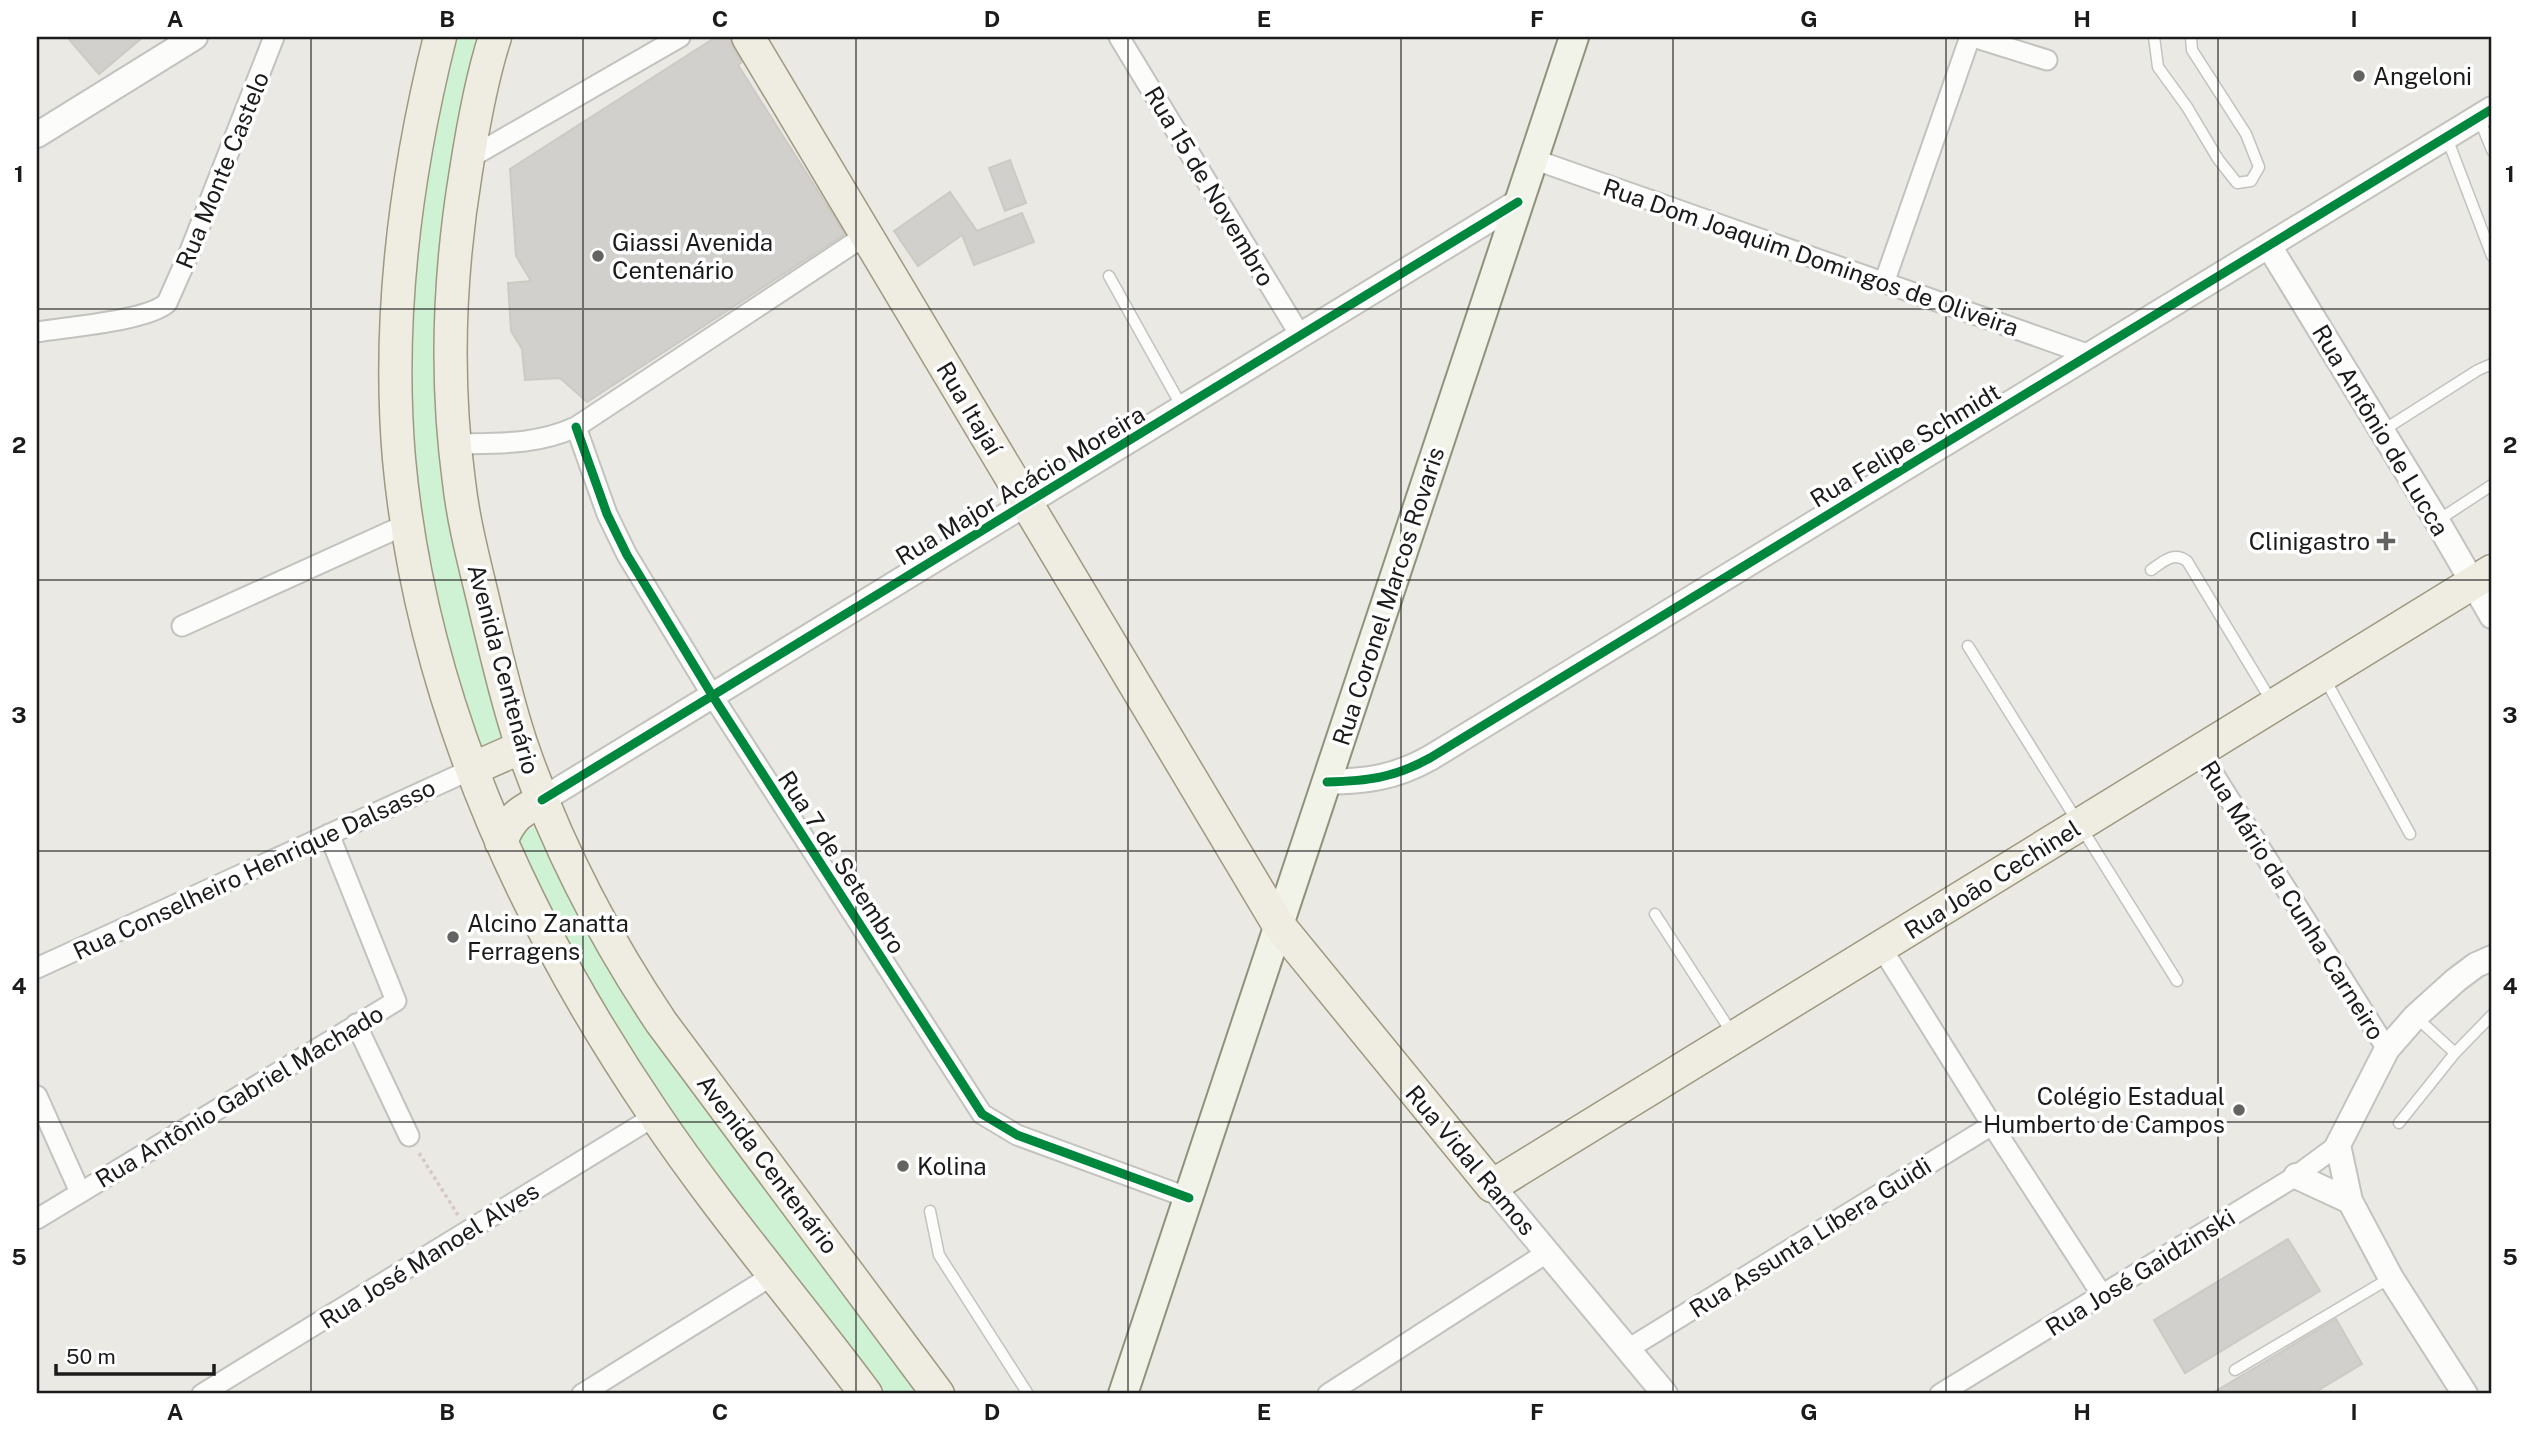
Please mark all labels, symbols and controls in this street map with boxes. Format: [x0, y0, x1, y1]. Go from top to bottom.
text: A [167, 5, 184, 32]
text: B [439, 5, 455, 32]
text: C [712, 5, 728, 32]
text: D [984, 5, 1000, 32]
text: E [1257, 5, 1271, 32]
text: F [1530, 5, 1544, 32]
text: G [1800, 5, 1818, 32]
text: H [2073, 5, 2091, 32]
text: I [2350, 5, 2358, 32]
place label: Angeloni [2373, 62, 2472, 90]
street label: Rua Monte Castelo [170, 68, 274, 272]
marker: Angeloni [2351, 68, 2367, 84]
street label: Rua 15 de Novembro [1139, 81, 1281, 291]
text: 1 [14, 160, 24, 187]
text: 1 [2505, 160, 2515, 187]
street label: Rua Dom Joaquim Domingos de Oliveira [1600, 173, 2022, 341]
place label: Giassi Avenida Centenário [612, 228, 773, 284]
marker: Giassi Avenida Centenário [590, 248, 606, 264]
street label: Rua Antônio de Lucca [2307, 319, 2455, 541]
street label: Rua Itajaí [931, 356, 1009, 461]
street label: Rua Felipe Schmidt [1805, 377, 2005, 513]
street label: Rua Major Acácio Moreira [891, 400, 1149, 570]
text: 2 [12, 431, 26, 458]
text: 2 [2503, 431, 2517, 458]
street label: Rua Coronel Marcos Rovaris [1326, 443, 1450, 749]
place label: Clinigastro [2249, 527, 2370, 555]
marker: Clinigastro [2376, 531, 2396, 551]
street label: Avenida Centenário [462, 561, 546, 777]
text: 3 [11, 701, 27, 728]
text: 3 [2502, 701, 2518, 728]
street label: Rua Mário da Cunha Carneiro [2195, 755, 2391, 1045]
street label: Rua 7 de Setembro [772, 765, 912, 959]
street label: Rua Conselheiro Henrique Dalsasso [69, 773, 439, 965]
street label: Rua João Cechinel [1899, 814, 2085, 944]
place label: Alcino Zanatta Ferragens [467, 909, 629, 965]
marker: Alcino Zanatta Ferragens [445, 929, 461, 945]
text: 4 [11, 972, 27, 999]
text: 4 [2502, 972, 2518, 999]
street label: Rua Antônio Gabriel Machado [90, 999, 388, 1193]
street label: Avenida Centenário [692, 1069, 844, 1259]
street label: Rua Vidal Ramos [1400, 1079, 1542, 1241]
place label: Colégio Estadual Humberto de Campos [1983, 1082, 2225, 1138]
marker: Colégio Estadual Humberto de Campos [2231, 1102, 2247, 1118]
street label: Rua Assunta Líbera Guidi [1684, 1151, 1936, 1323]
place label: Kolina [917, 1152, 987, 1180]
marker: Kolina [895, 1158, 911, 1174]
street label: Rua José Manoel Alves [314, 1176, 544, 1334]
street label: Rua José Gaidzinski [2040, 1203, 2240, 1341]
text: 5 [11, 1243, 27, 1270]
text: 5 [2502, 1243, 2518, 1270]
scale bar [56, 1333, 214, 1377]
text: 50 m [66, 1344, 116, 1369]
text: A [167, 1398, 184, 1425]
text: B [439, 1398, 455, 1425]
text: C [712, 1398, 728, 1425]
text: D [984, 1398, 1000, 1425]
text: E [1257, 1398, 1271, 1425]
text: F [1530, 1398, 1544, 1425]
text: G [1800, 1398, 1818, 1425]
text: H [2073, 1398, 2091, 1425]
text: I [2350, 1398, 2358, 1425]

